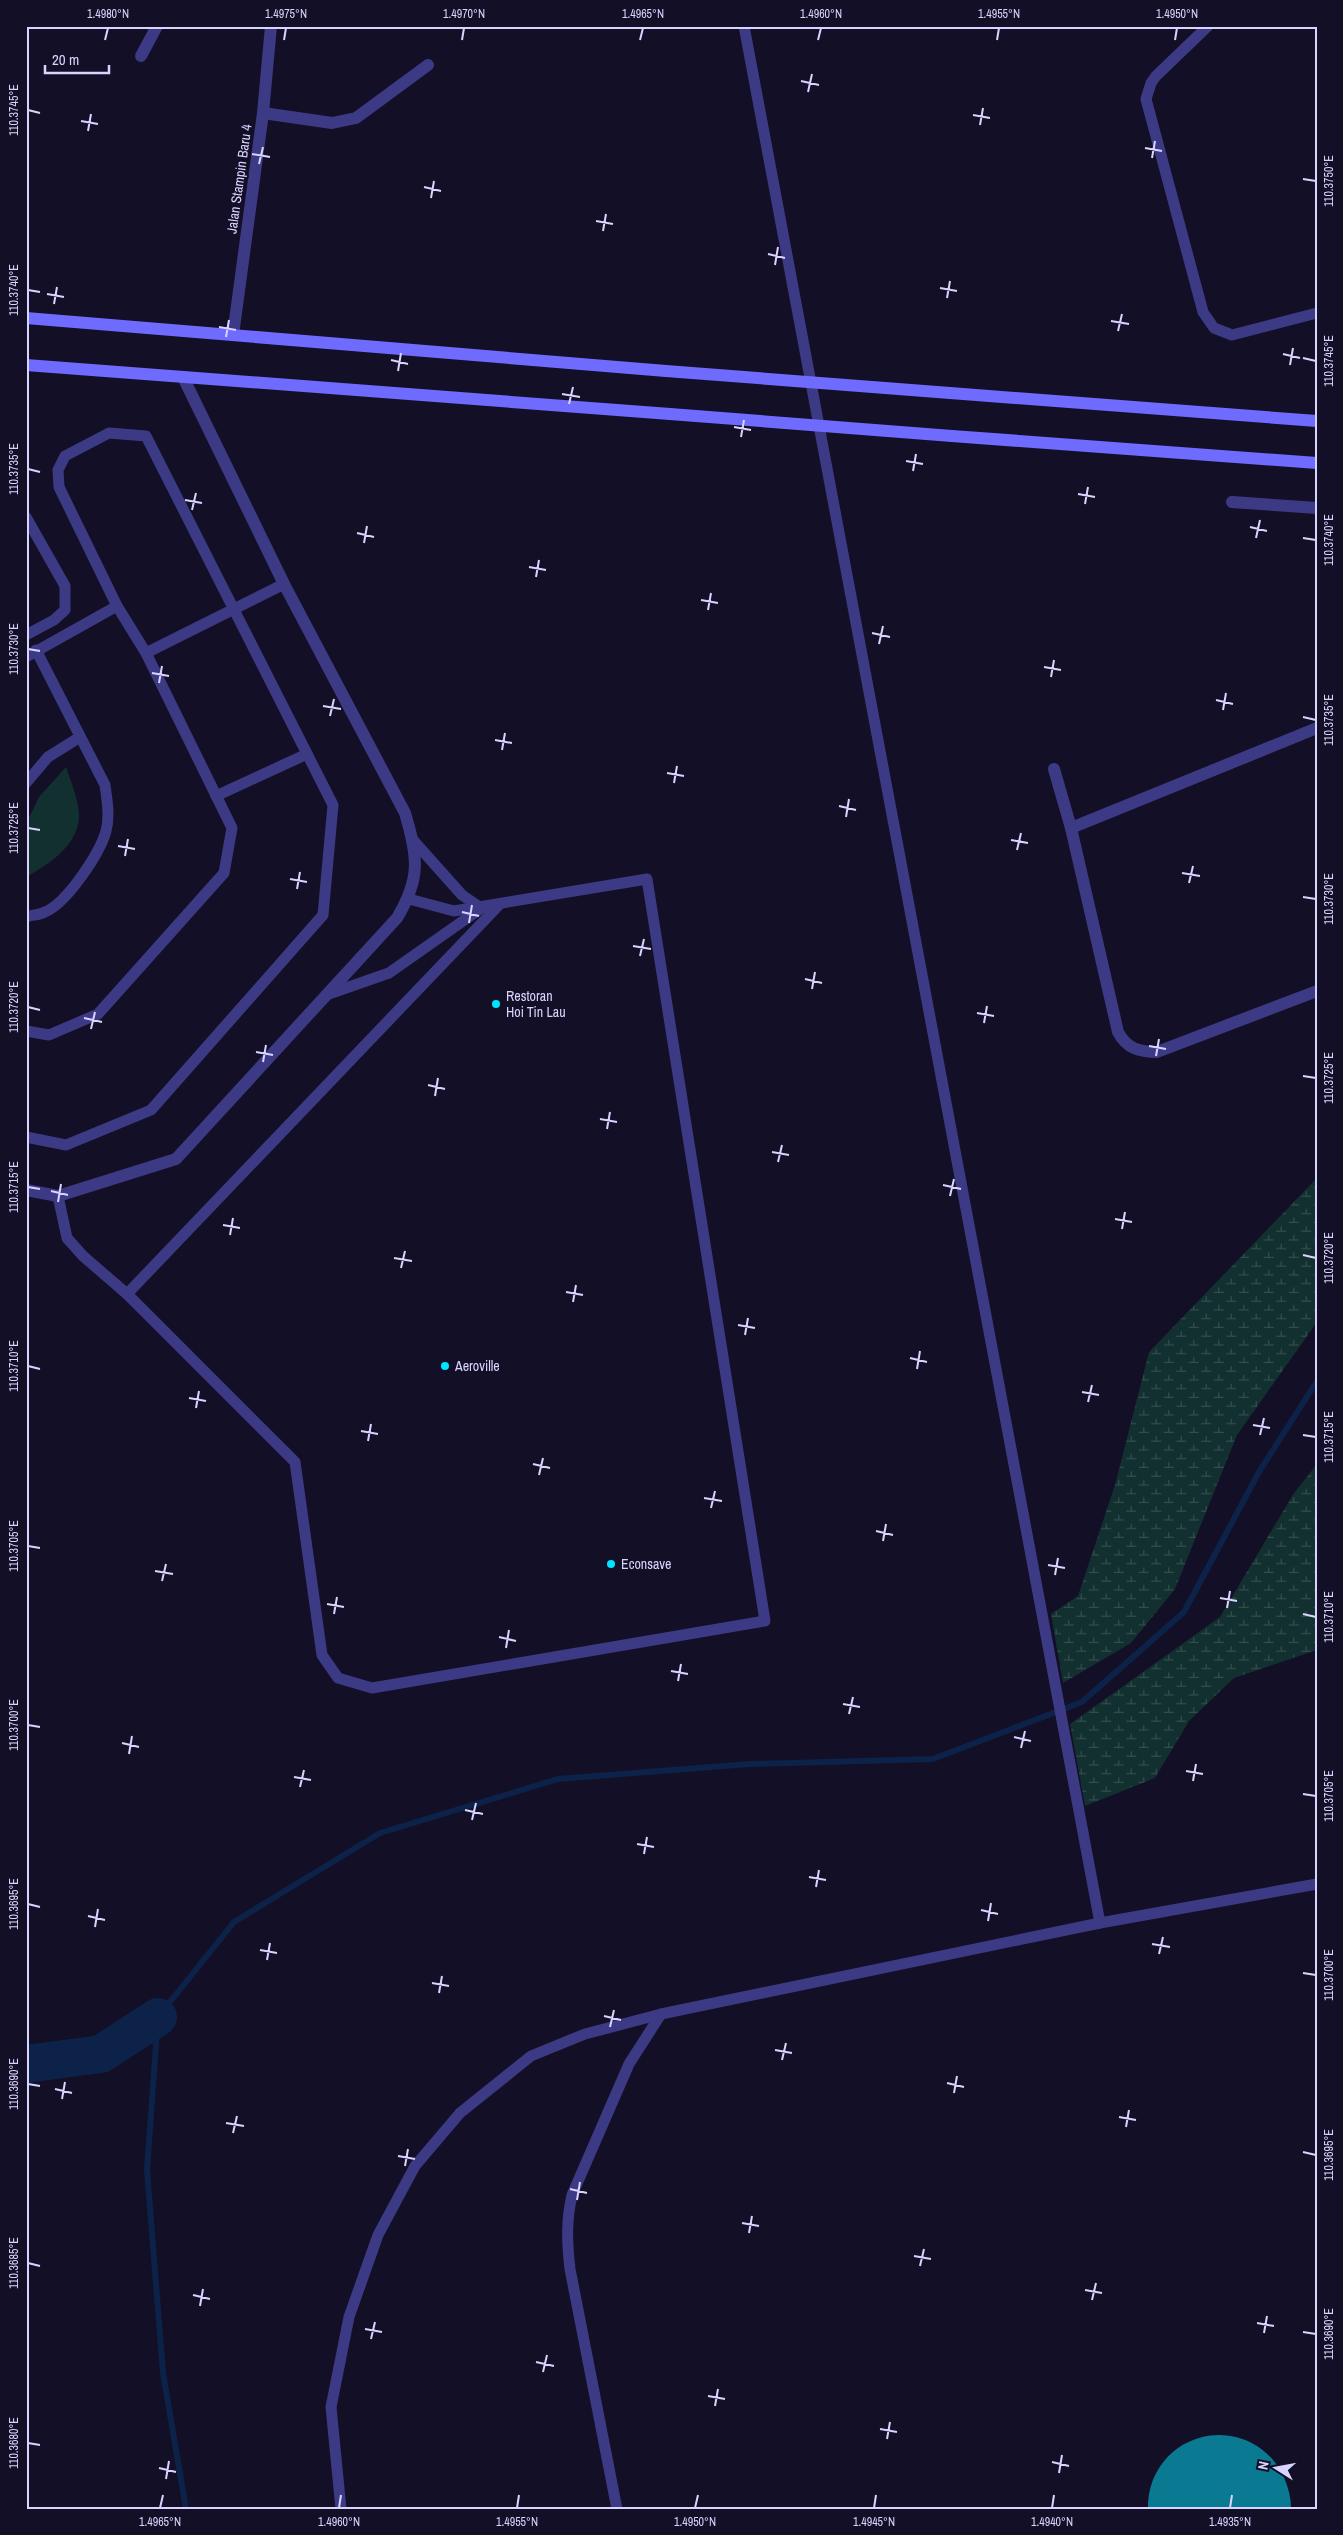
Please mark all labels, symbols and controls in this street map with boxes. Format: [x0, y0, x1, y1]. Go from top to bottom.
text: 1.4980°N [87, 6, 129, 22]
text: 1.4975°N [265, 6, 307, 22]
text: 1.4970°N [443, 6, 485, 22]
text: 1.4965°N [622, 6, 664, 22]
text: 1.4960°N [800, 6, 842, 22]
text: 1.4955°N [978, 6, 1020, 22]
text: 1.4950°N [1156, 6, 1198, 22]
scale bar [45, 42, 109, 74]
text: 20 m [52, 49, 79, 70]
text: 110.3745°E [6, 84, 22, 136]
street label: Jalan Stampin Baru 4 [222, 122, 256, 235]
text: 110.3750°E [1321, 155, 1337, 207]
text: 110.3740°E [6, 264, 22, 316]
text: 110.3745°E [1321, 335, 1337, 387]
text: 110.3735°E [6, 443, 22, 495]
text: 110.3740°E [1321, 514, 1337, 566]
text: 110.3730°E [6, 623, 22, 675]
text: 110.3735°E [1321, 694, 1337, 746]
text: 110.3725°E [6, 802, 22, 854]
text: 110.3730°E [1321, 873, 1337, 925]
text: 110.3720°E [6, 981, 22, 1033]
place label: Restoran Hoi Tin Lau [506, 987, 566, 1021]
marker: Restoran Hoi Tin Lau [490, 998, 502, 1010]
text: 110.3725°E [1321, 1052, 1337, 1104]
text: 110.3715°E [6, 1161, 22, 1213]
text: 110.3720°E [1321, 1232, 1337, 1284]
text: 110.3710°E [6, 1340, 22, 1392]
place label: Aeroville [454, 1357, 500, 1375]
marker: Aeroville [439, 1360, 451, 1372]
text: 110.3715°E [1321, 1411, 1337, 1463]
text: 110.3705°E [6, 1520, 22, 1572]
place label: Econsave [621, 1555, 671, 1573]
marker: Econsave [605, 1558, 617, 1570]
text: 110.3710°E [1321, 1591, 1337, 1643]
text: 110.3700°E [6, 1699, 22, 1751]
text: 110.3705°E [1321, 1770, 1337, 1822]
text: 110.3695°E [6, 1878, 22, 1930]
text: 110.3700°E [1321, 1949, 1337, 2001]
text: 110.3690°E [6, 2058, 22, 2110]
text: 110.3695°E [1321, 2129, 1337, 2181]
text: 110.3685°E [6, 2237, 22, 2289]
text: 110.3690°E [1321, 2308, 1337, 2360]
text: 110.3680°E [6, 2417, 22, 2469]
north arrow [1250, 2442, 1300, 2492]
text: N [1254, 2460, 1273, 2471]
text: 1.4965°N [139, 2514, 181, 2530]
text: 1.4960°N [318, 2514, 360, 2530]
text: 1.4955°N [496, 2514, 538, 2530]
text: 1.4950°N [674, 2514, 716, 2530]
text: 1.4945°N [853, 2514, 895, 2530]
text: 1.4940°N [1031, 2514, 1073, 2530]
text: 1.4935°N [1209, 2514, 1251, 2530]

